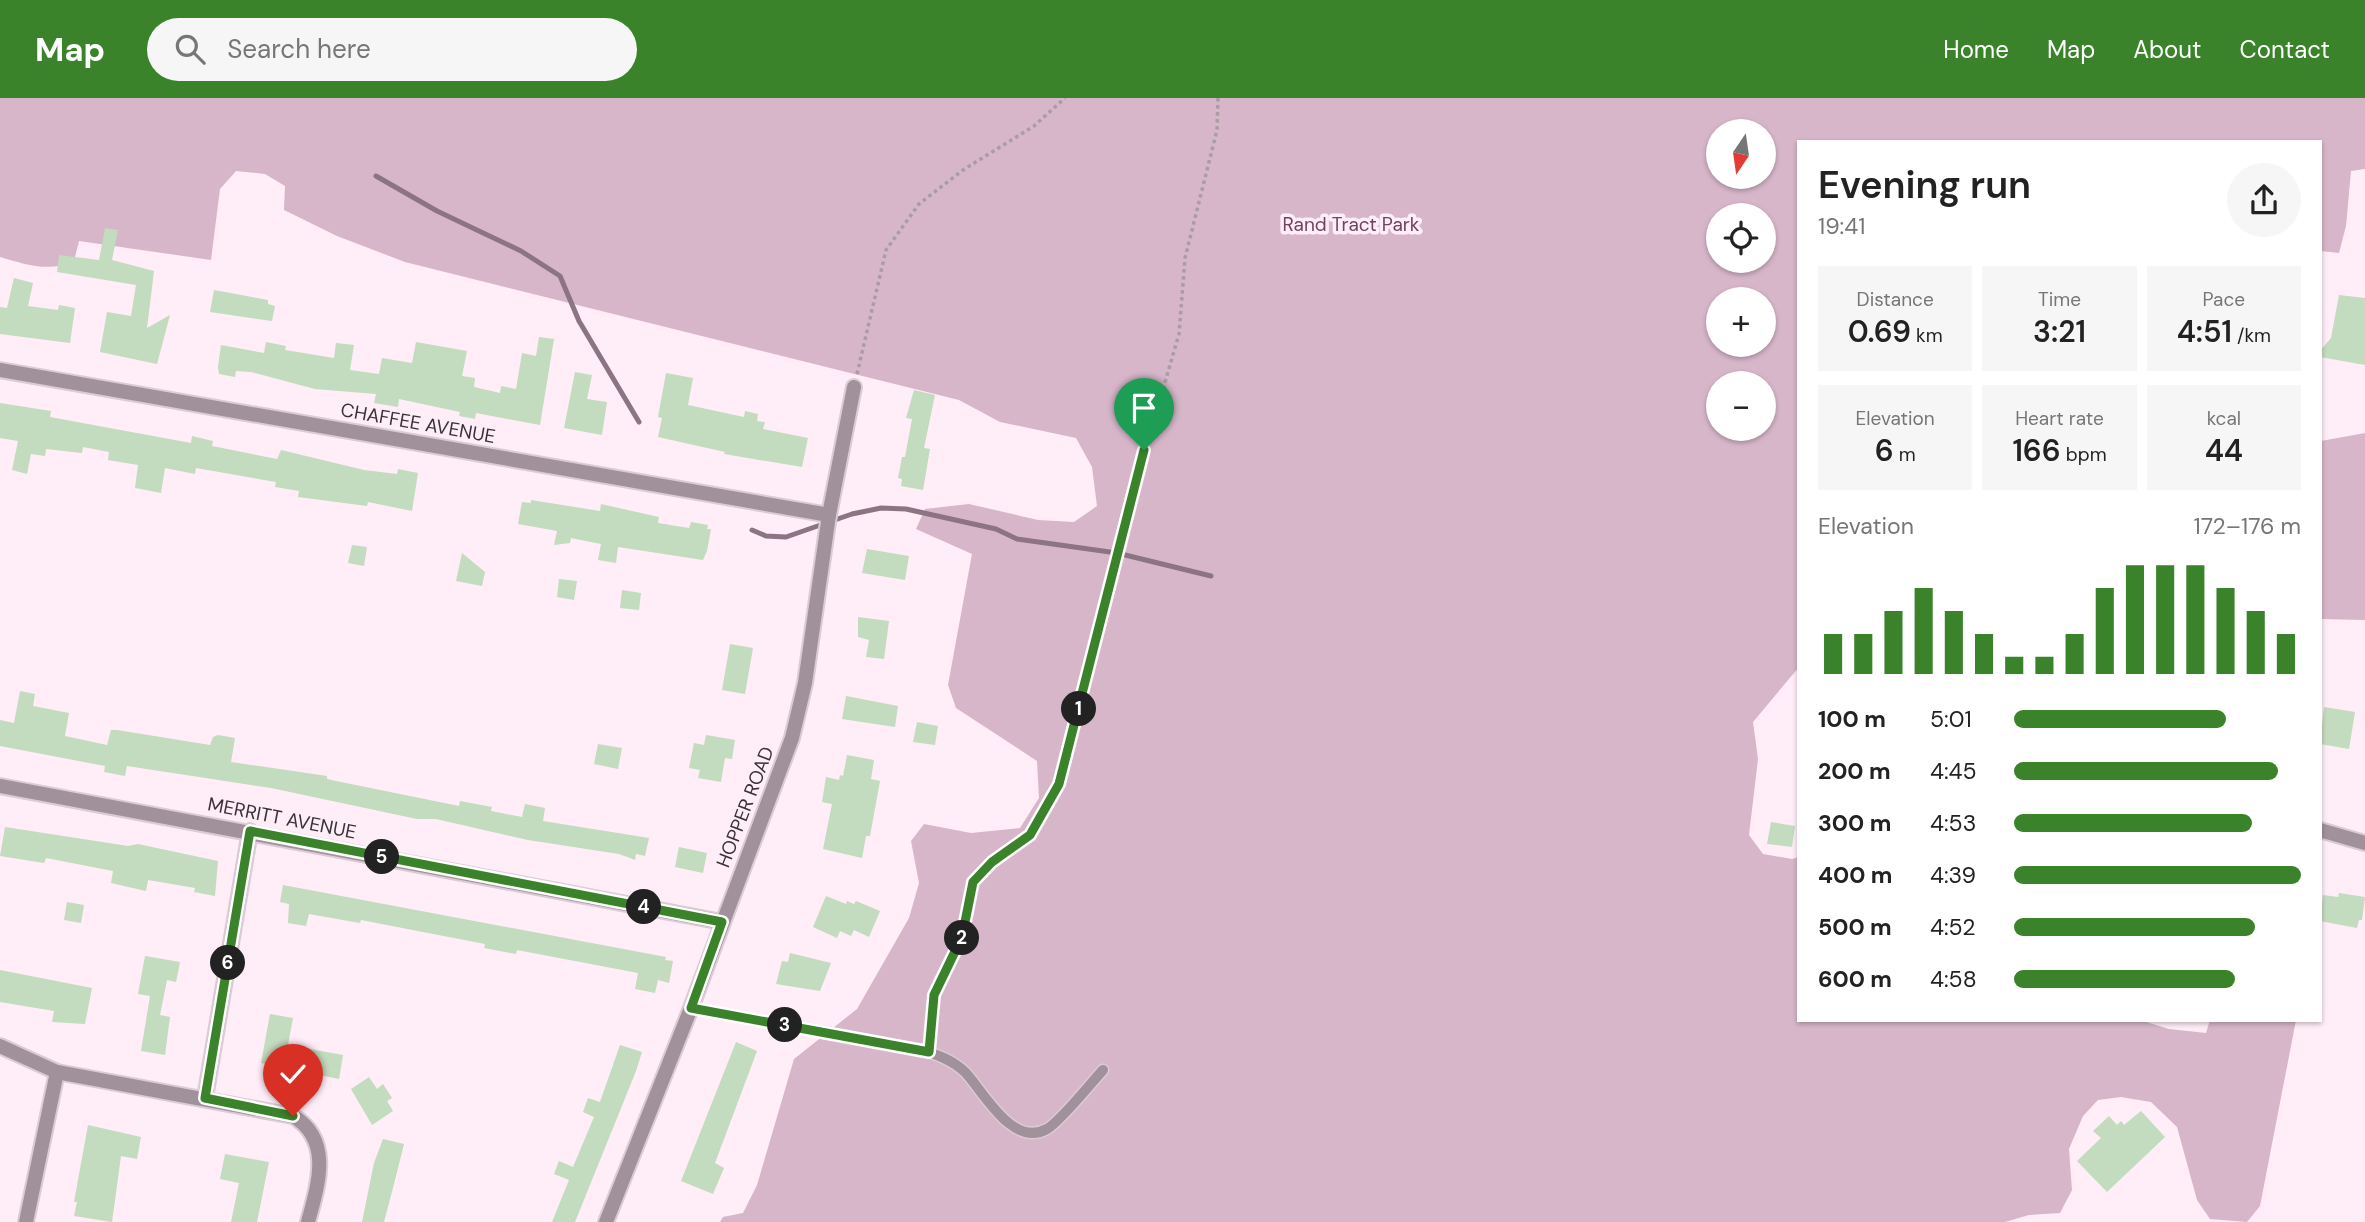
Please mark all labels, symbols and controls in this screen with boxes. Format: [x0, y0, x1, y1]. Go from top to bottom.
search box [147, 18, 637, 81]
text: Map [35, 28, 105, 71]
icon: search [171, 30, 209, 68]
text: Search here [227, 32, 371, 66]
text: Home [1943, 34, 2009, 65]
text: Map [2047, 34, 2095, 65]
text: About [2133, 34, 2202, 65]
text: Contact [2240, 34, 2330, 65]
north arrow [1706, 119, 1776, 189]
map controls [1706, 119, 1776, 441]
text: Evening run [1818, 160, 2031, 210]
button: share [2227, 163, 2301, 237]
button: locate [1706, 203, 1776, 273]
text: 19:41 [1818, 211, 1865, 241]
park label: Rand Tract Park [1283, 212, 1420, 237]
button: + [1706, 287, 1776, 357]
text: Distance [1857, 287, 1934, 312]
text: Time [2038, 287, 2081, 312]
text: Pace [2203, 287, 2245, 312]
text: 0.69 [1848, 312, 1911, 351]
text: 3:21 [2033, 312, 2086, 351]
text: 4:51 [2177, 312, 2232, 351]
text: km [1911, 323, 1943, 348]
text: /km [2232, 323, 2271, 348]
button: − [1706, 371, 1776, 441]
pin [1114, 378, 1174, 450]
icon: arrive [1125, 389, 1163, 427]
street label: CHAFFEE AVENUE [339, 397, 497, 449]
text: Elevation [1856, 406, 1935, 431]
text: Heart rate [2015, 406, 2104, 431]
text: kcal [2207, 406, 2241, 431]
text: 6 [1875, 431, 1894, 470]
text: 166 [2012, 431, 2061, 470]
text: 44 [2205, 431, 2243, 470]
text: m [1894, 442, 1916, 467]
text: bpm [2061, 442, 2107, 467]
text: Elevation [1818, 511, 1914, 541]
text: 172–176 m [2194, 511, 2301, 541]
pin: 1 [1062, 692, 1096, 726]
text: 1 [1075, 696, 1082, 721]
text: 100 m [1818, 704, 1886, 734]
text: 5:01 [1930, 704, 1972, 734]
street label: HOPPER ROAD [710, 743, 780, 871]
text: 200 m [1818, 756, 1891, 786]
text: 4:45 [1930, 756, 1977, 786]
street label: MERRITT AVENUE [206, 791, 358, 845]
text: 300 m [1818, 808, 1891, 838]
text: 4:53 [1930, 808, 1976, 838]
pin: 5 [364, 840, 400, 874]
text: 5 [376, 844, 387, 869]
text: 400 m [1818, 860, 1892, 890]
text: 4:39 [1930, 860, 1976, 890]
pin: 4 [626, 890, 662, 924]
text: 4 [637, 894, 650, 919]
text: 500 m [1818, 912, 1892, 942]
text: 4:52 [1930, 912, 1976, 942]
pin: 2 [944, 920, 979, 956]
text: 2 [956, 925, 967, 950]
pin: 6 [210, 946, 246, 980]
text: 6 [221, 950, 234, 975]
text: 600 m [1818, 964, 1892, 994]
text: 4:58 [1930, 964, 1977, 994]
pin: 3 [768, 1007, 802, 1042]
text: 3 [779, 1012, 790, 1037]
pin [263, 1044, 323, 1116]
icon: check [274, 1055, 312, 1093]

